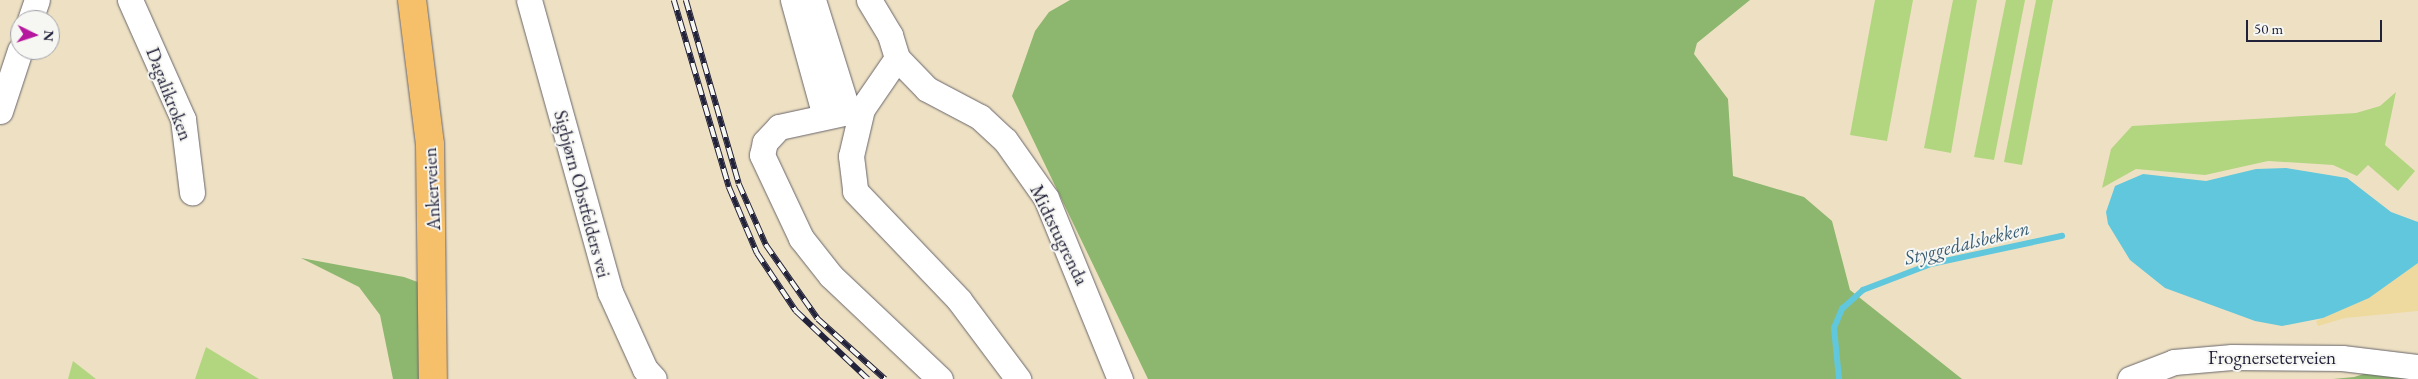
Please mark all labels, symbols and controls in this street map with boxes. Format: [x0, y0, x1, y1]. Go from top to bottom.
north arrow [10, 10, 60, 60]
scale bar [2248, 10, 2384, 42]
text: 50 m [2254, 19, 2283, 38]
text: N [40, 30, 58, 42]
street label: Dagalikroken [141, 44, 197, 144]
street label: Sigbjørn Obstfelders vei [549, 108, 615, 280]
street label: Ankerveien [418, 147, 446, 231]
street label: Midtstugrenda [1025, 181, 1093, 289]
water label: Styggedalsbekken [1902, 216, 2032, 270]
street label: Frognerseterveien [2208, 347, 2336, 369]

